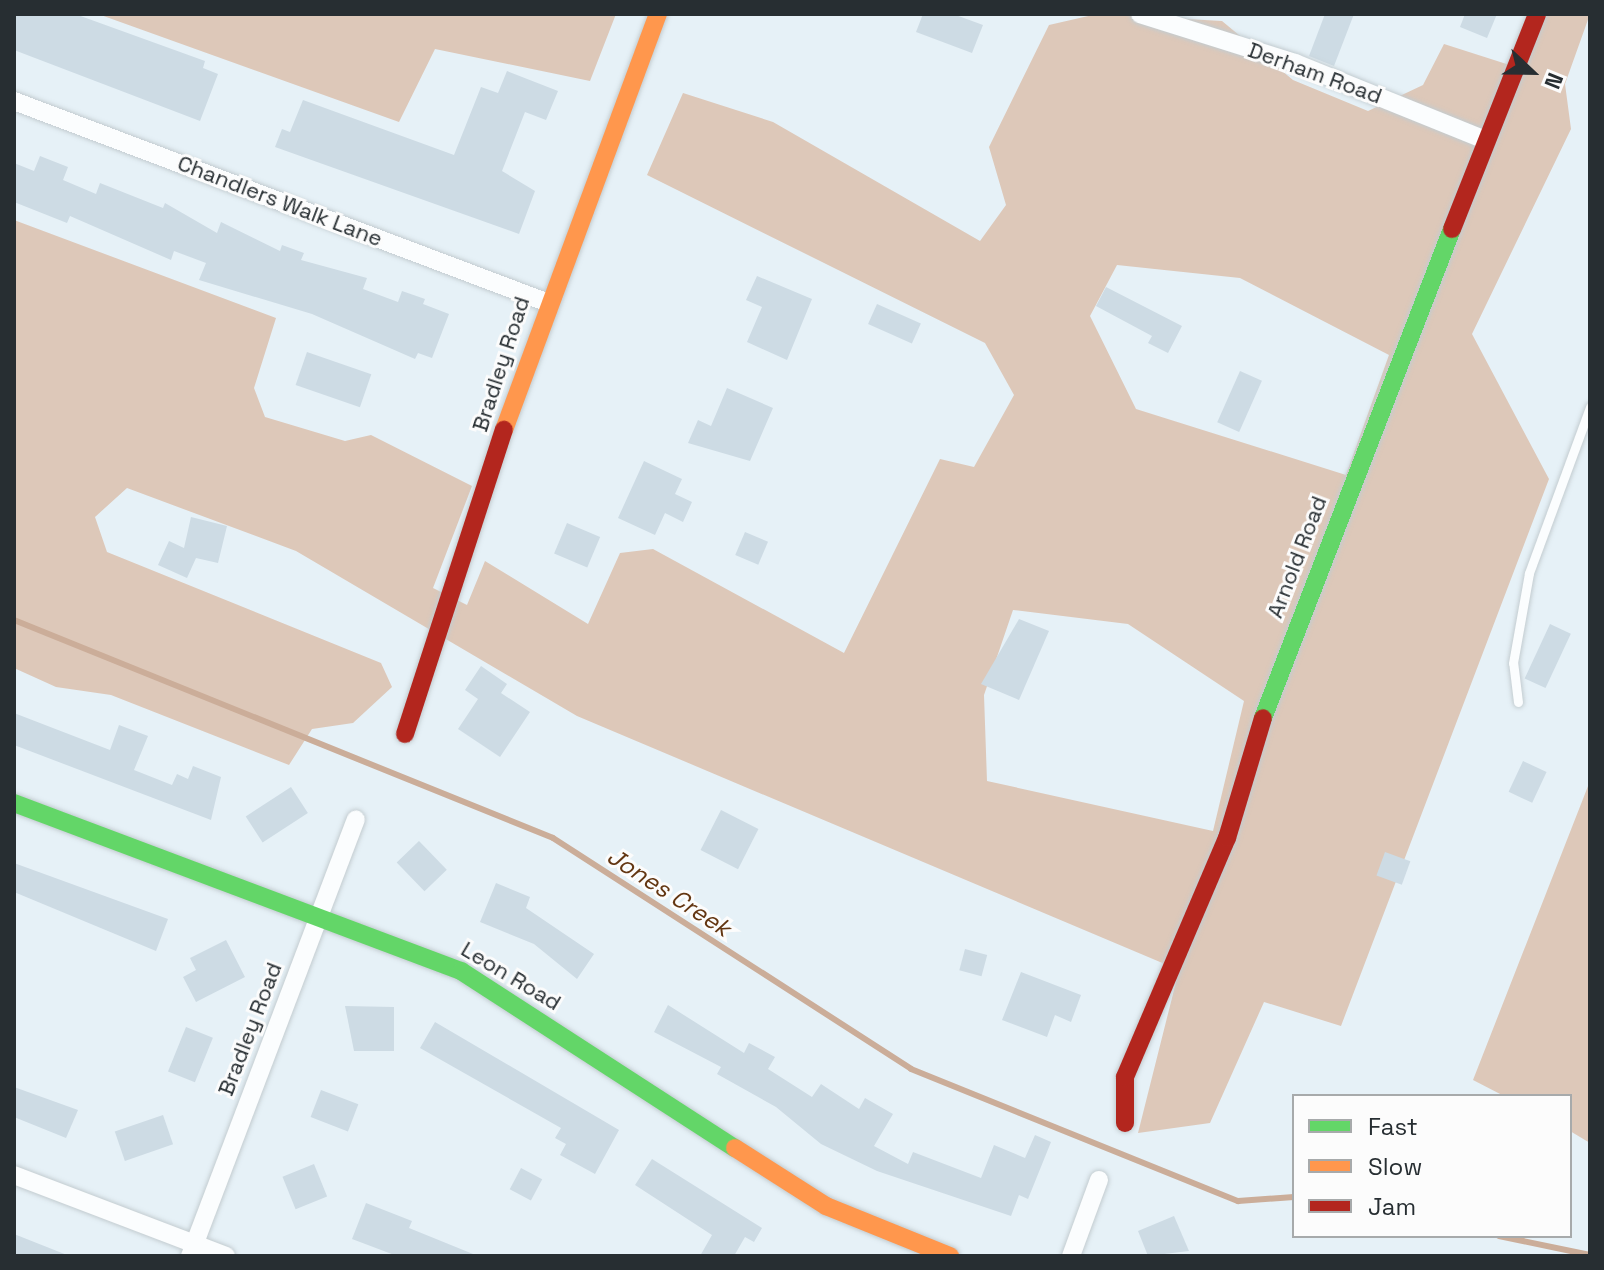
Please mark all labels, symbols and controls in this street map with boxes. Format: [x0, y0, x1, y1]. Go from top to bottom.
north arrow [1492, 32, 1572, 112]
street label: Derham Road [1244, 37, 1386, 109]
text: N [1539, 69, 1570, 93]
street label: Chandlers Walk Lane [174, 150, 386, 252]
street label: Bradley Road [467, 293, 535, 435]
street label: Arnold Road [1262, 492, 1332, 622]
water label: Jones Creek [602, 841, 736, 943]
street label: Leon Road [456, 936, 566, 1016]
street label: Bradley Road [212, 959, 288, 1099]
legend [1292, 1094, 1572, 1238]
text: Fast [1368, 1111, 1418, 1142]
text: Slow [1368, 1151, 1422, 1182]
text: Jam [1368, 1191, 1416, 1222]

